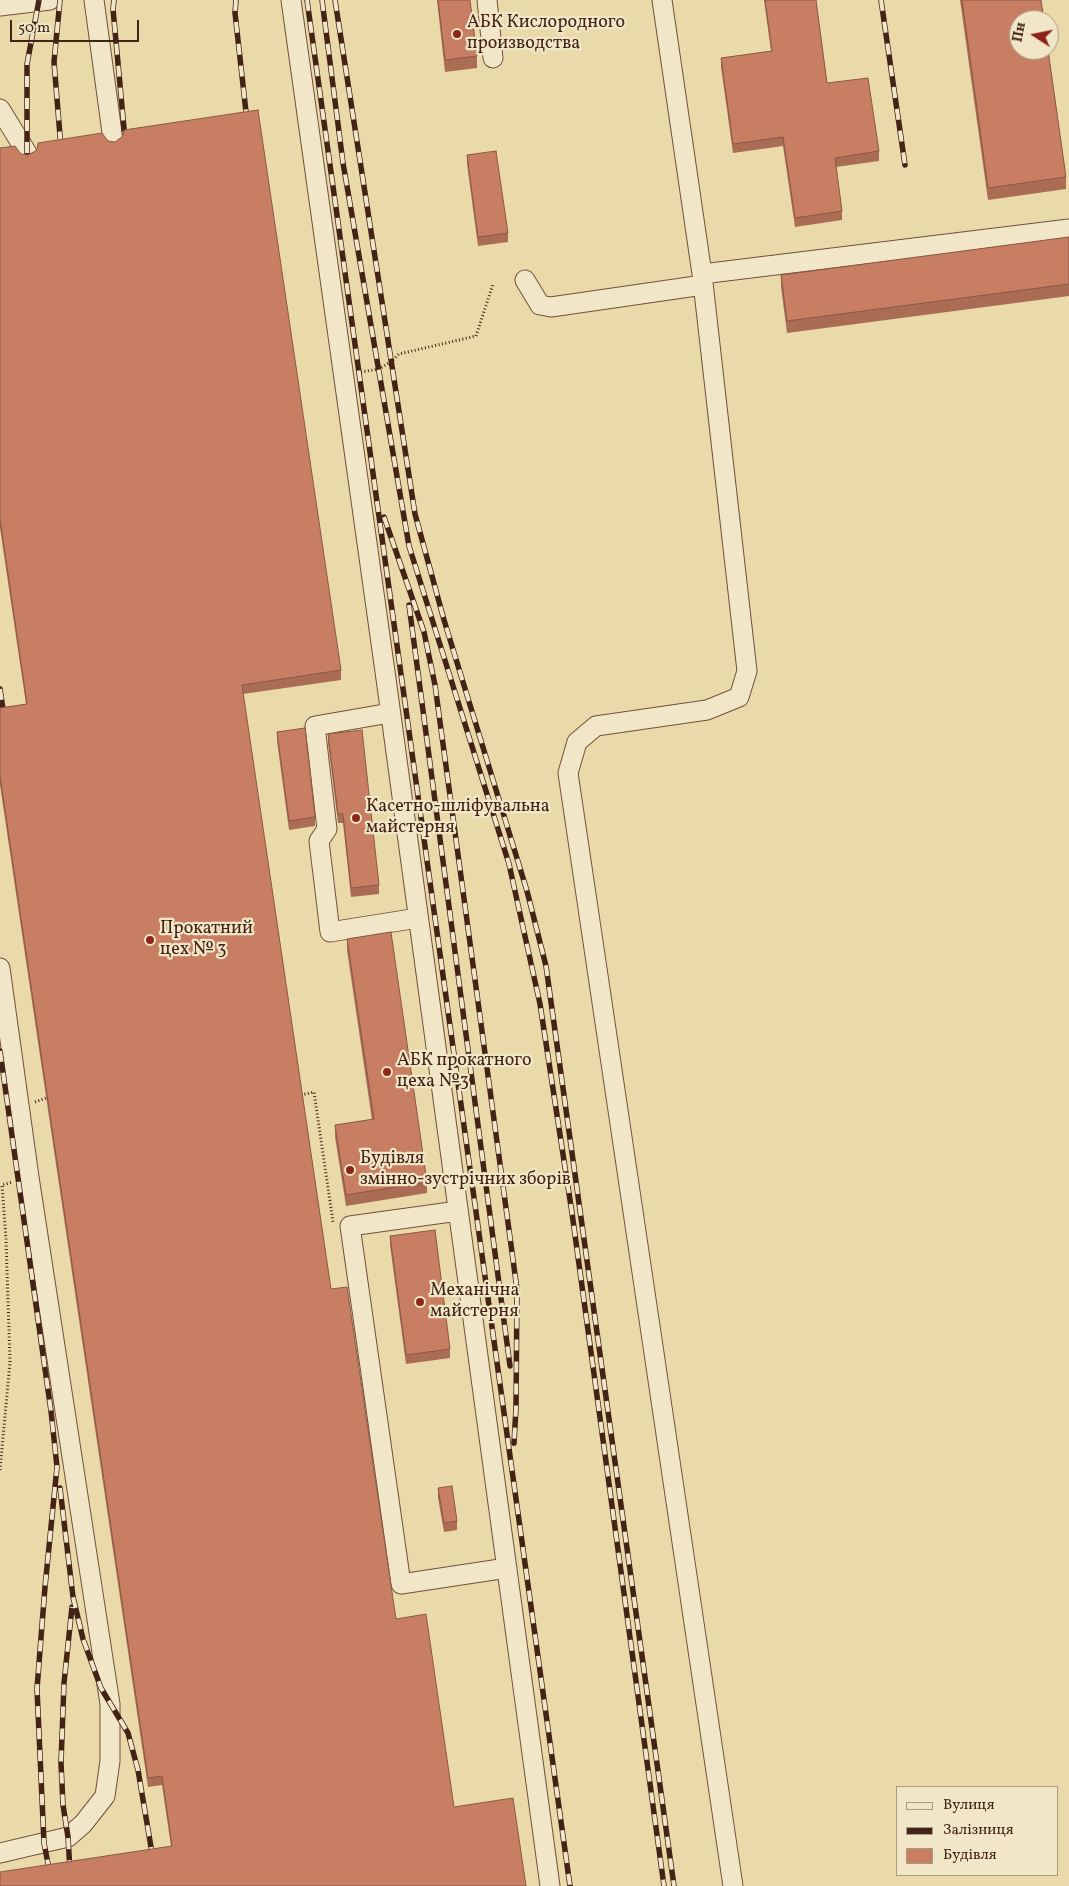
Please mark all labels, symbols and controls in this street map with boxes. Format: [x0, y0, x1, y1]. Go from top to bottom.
scale bar [12, 10, 141, 42]
north arrow [1009, 10, 1059, 60]
place label: АБК Кислородного производства [467, 13, 625, 56]
text: 50 m [18, 18, 50, 39]
text: Пн [1009, 21, 1031, 44]
marker: АБК Кислородного производства [451, 28, 463, 40]
place label: Касетно-шліфувальна майстерня [366, 797, 550, 840]
marker: Касетно-шліфувальна майстерня [350, 812, 362, 824]
place label: Прокатний цех № 3 [160, 919, 253, 962]
marker: Прокатний цех № 3 [144, 934, 156, 946]
place label: АБК прокатного цеха №3 [397, 1051, 531, 1094]
marker: АБК прокатного цеха №3 [381, 1066, 393, 1078]
place label: Будівля змінно-зустрічних зборів [360, 1149, 571, 1192]
marker: Будівля змінно-зустрічних зборів [344, 1164, 356, 1176]
place label: Механічна майстерня [430, 1281, 519, 1324]
marker: Механічна майстерня [414, 1296, 426, 1308]
legend [896, 1786, 1059, 1876]
text: Вулиця [943, 1795, 994, 1816]
text: Залізниця [943, 1820, 1014, 1841]
text: Будівля [943, 1845, 997, 1866]

